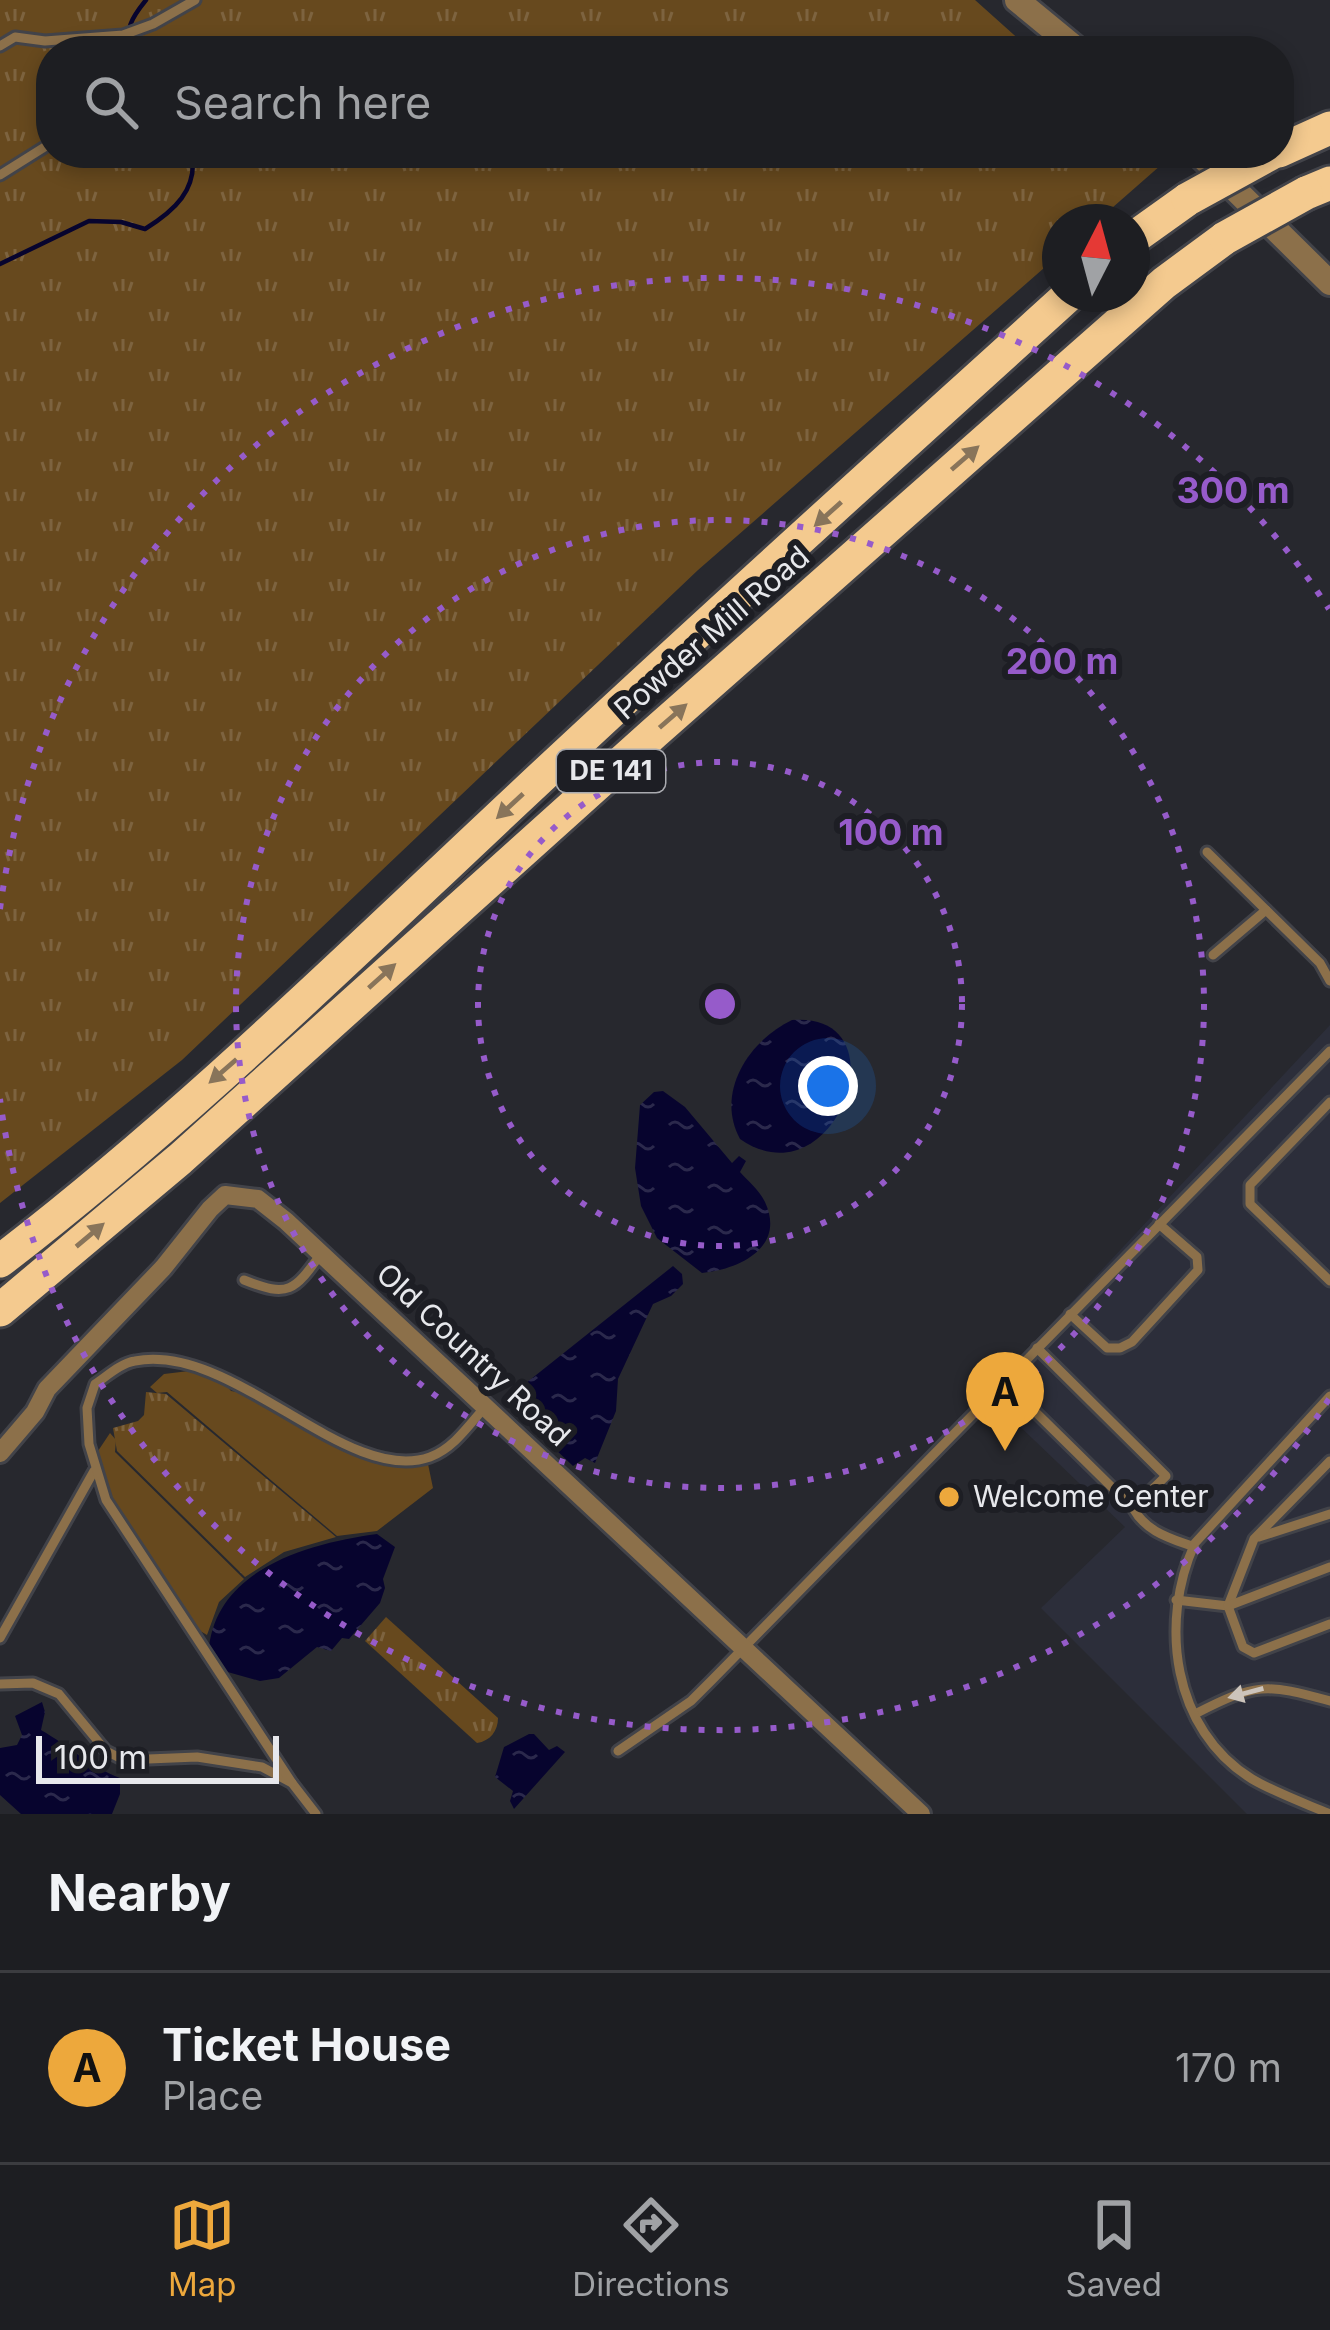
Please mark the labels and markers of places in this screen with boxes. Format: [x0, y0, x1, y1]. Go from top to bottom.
centre of rings [699, 983, 741, 1025]
pin: A [966, 1352, 1044, 1451]
place label: Welcome Center [973, 1478, 1209, 1514]
marker: Welcome Center [936, 1484, 962, 1510]

